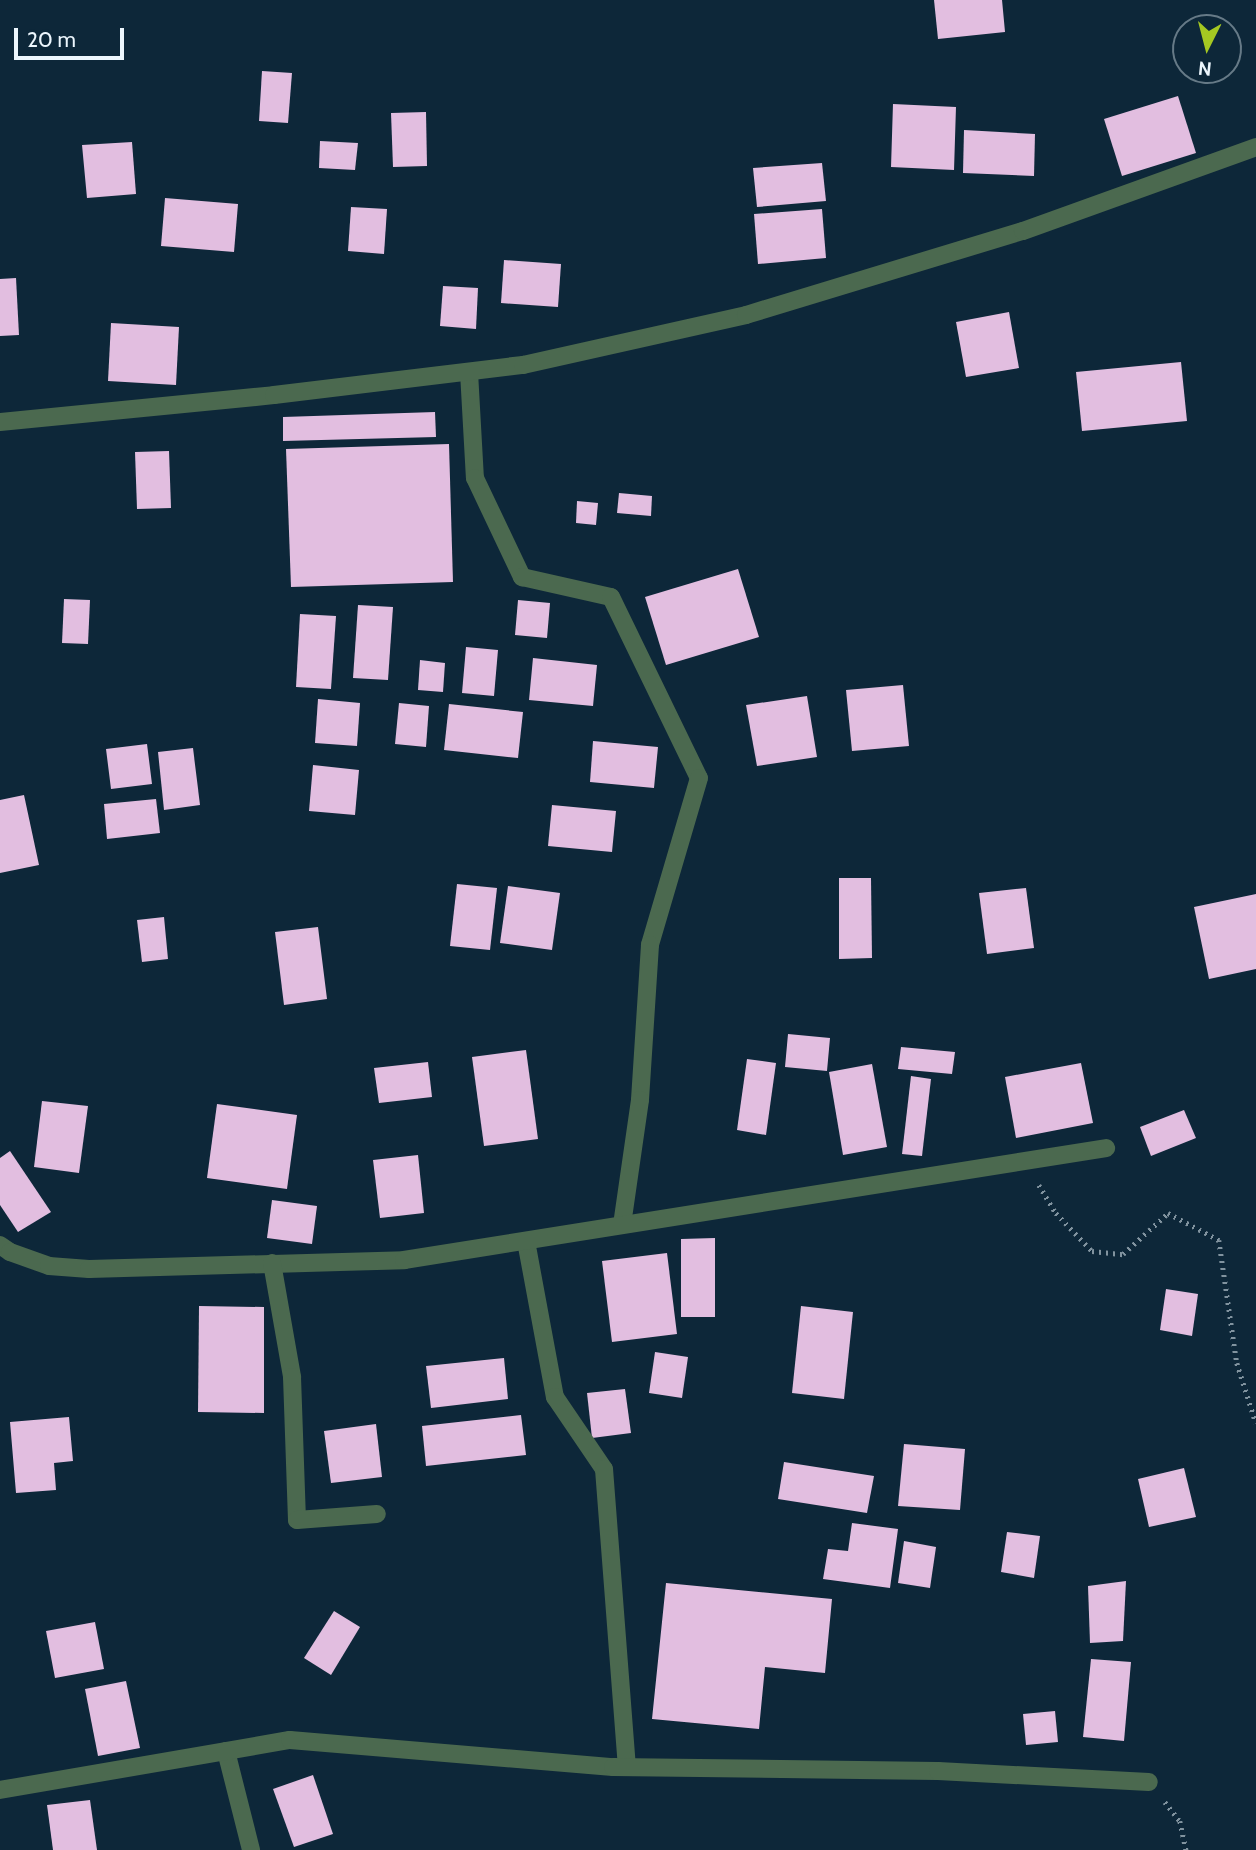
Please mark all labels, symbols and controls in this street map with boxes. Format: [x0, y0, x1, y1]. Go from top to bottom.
scale bar [18, 14, 128, 58]
north arrow [1172, 14, 1242, 84]
text: 20 m [27, 27, 76, 52]
text: N [1197, 56, 1213, 81]

